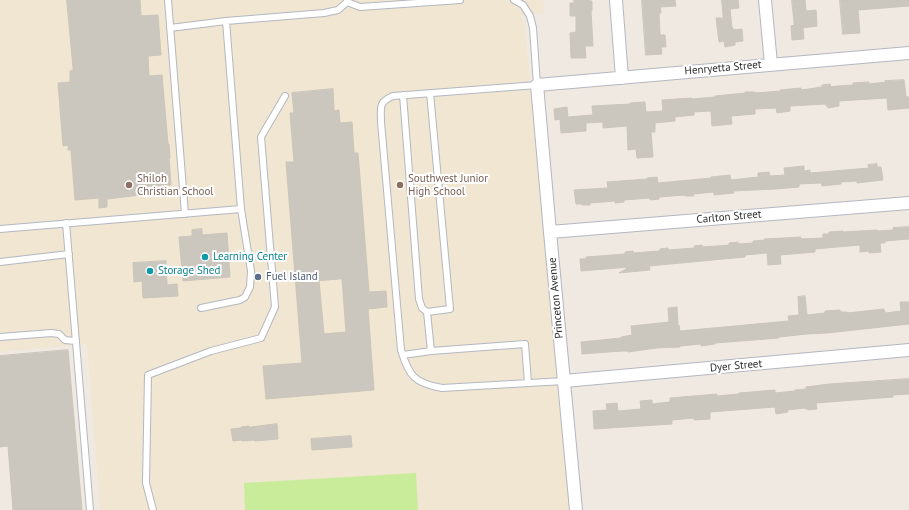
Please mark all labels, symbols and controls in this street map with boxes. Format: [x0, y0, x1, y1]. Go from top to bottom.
street label: Henryetta Street [684, 58, 762, 78]
place label: Shiloh Christian School [137, 172, 214, 198]
place label: Southwest Junior High School [408, 172, 488, 198]
marker: Shiloh Christian School [124, 180, 134, 190]
marker: Southwest Junior High School [395, 180, 405, 190]
street label: Carlton Street [696, 208, 762, 226]
place label: Learning Center [213, 250, 287, 264]
marker: Learning Center [200, 252, 210, 262]
street label: Princeton Avenue [546, 257, 566, 339]
place label: Storage Shed [158, 264, 220, 278]
marker: Storage Shed [145, 266, 155, 276]
place label: Fuel Island [266, 270, 318, 284]
marker: Fuel Island [253, 272, 263, 282]
street label: Dyer Street [709, 357, 763, 375]

